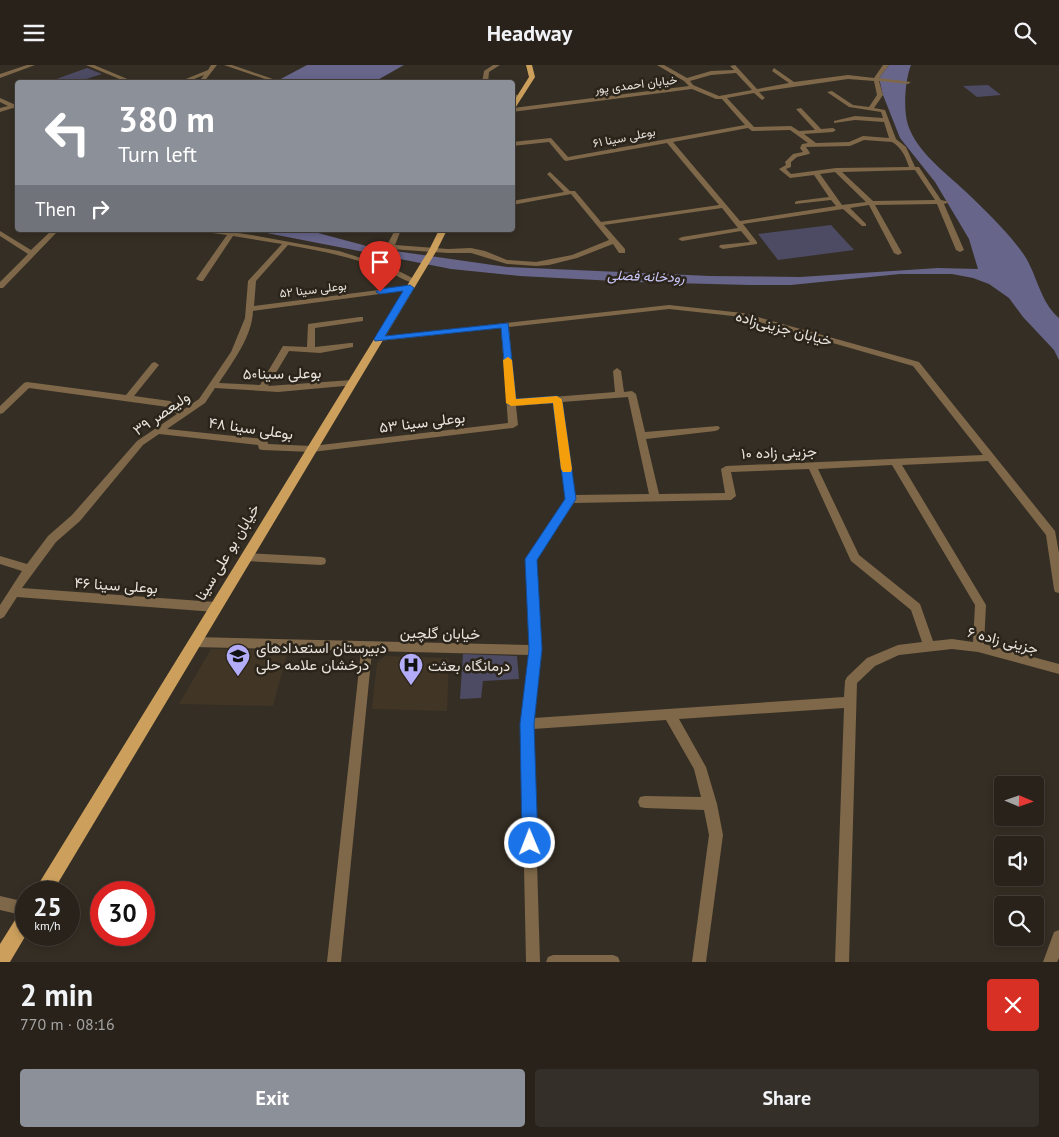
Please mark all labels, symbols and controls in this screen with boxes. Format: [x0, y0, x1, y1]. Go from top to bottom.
icon: menu [20, 19, 48, 47]
text: Headway [487, 19, 572, 47]
icon: search [1011, 19, 1039, 47]
street label: خیابان احمدی پور [593, 71, 678, 98]
text: 380 m [118, 96, 215, 142]
icon: left [35, 100, 100, 165]
street label: بوعلی سینا ۶۱ [591, 124, 657, 151]
text: Turn left [118, 140, 197, 168]
icon: right [86, 195, 114, 223]
text: Then [35, 197, 76, 221]
pin [359, 241, 401, 292]
icon: arrive [366, 248, 394, 276]
water label: رودخانه فصلی [607, 266, 685, 286]
street label: بوعلی سینا ۵۲ [279, 277, 348, 302]
street label: خیابان جزینی‌زاده [733, 306, 834, 351]
street label: بوعلی سینا۵۰ [242, 363, 322, 384]
street label: ولیعصر ۳۹ [129, 387, 193, 439]
street label: بوعلی سینا ۵۳ [378, 407, 466, 438]
street label: بوعلی سینا ۴۸ [207, 413, 294, 444]
street label: جزینی زاده ۱۰ [741, 441, 817, 464]
street label: خیابان بو علی سینا [191, 500, 264, 604]
street label: بوعلی سینا ۴۶ [74, 573, 158, 598]
street label: جزینی زاده ۶ [965, 622, 1040, 659]
street label: خیابان گلچین [400, 623, 480, 644]
place label: دبیرستان استعدادهای درخشان علامه حلی [256, 638, 387, 675]
school or university icon: دبیرستان استعدادهای درخشان علامه حلی [225, 643, 251, 677]
hospital icon: درمانگاه بعثت [398, 652, 424, 686]
place label: درمانگاه بعثت [428, 656, 510, 675]
north arrow [994, 776, 1044, 826]
map controls [994, 776, 1044, 946]
position arrow [503, 816, 555, 868]
button: sound [994, 836, 1044, 886]
speed limit sign: 30 [90, 881, 155, 946]
text: 25 [33, 891, 62, 923]
button: search [994, 896, 1044, 946]
text: km/h [34, 918, 61, 933]
text: 2 min [20, 975, 93, 1014]
button: close [987, 979, 1039, 1031]
text: 770 m · 08:16 [20, 1014, 115, 1034]
button: Exit [20, 1069, 525, 1127]
button: Share [535, 1069, 1039, 1127]

